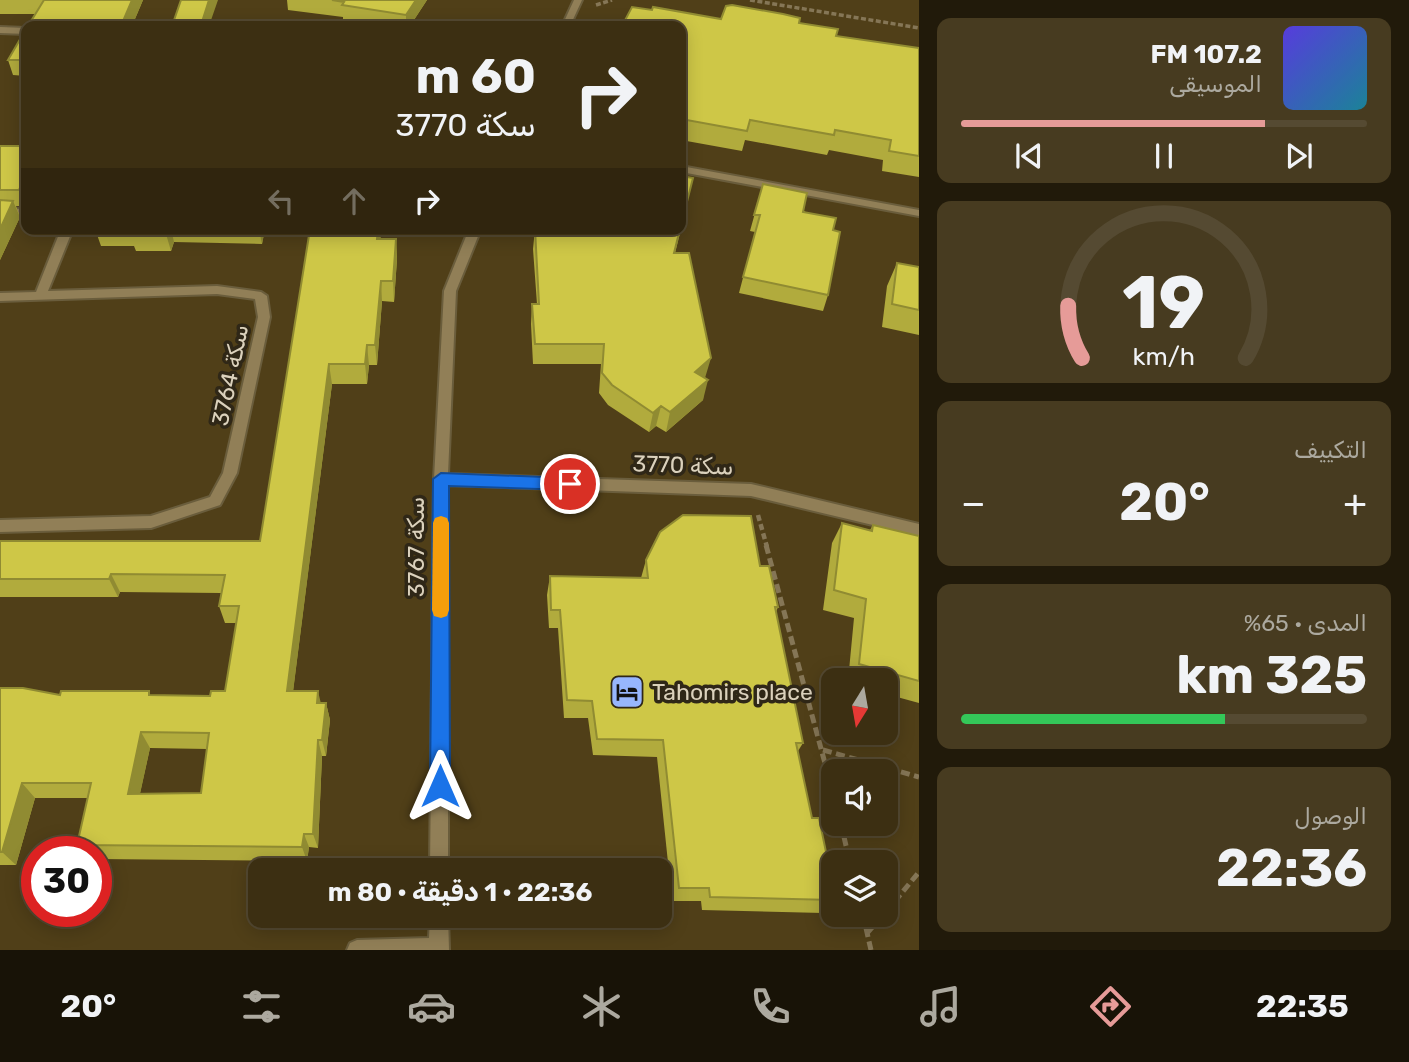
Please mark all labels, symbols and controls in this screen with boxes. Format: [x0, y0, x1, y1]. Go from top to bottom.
text: 107.2 FM [1151, 39, 1262, 70]
text: 60 m [415, 47, 536, 105]
icon: right [560, 49, 651, 140]
text: الموسيقى [1169, 70, 1262, 98]
text: سكة 3770 [395, 106, 536, 144]
icon: previous [1010, 137, 1048, 175]
icon: pause [1145, 137, 1183, 175]
icon: next [1280, 137, 1318, 175]
icon: left [262, 182, 300, 220]
icon: ahead [335, 182, 373, 220]
icon: right [408, 182, 446, 220]
text: 19 [1123, 260, 1205, 346]
street label: سكة 3764 [206, 322, 254, 428]
text: km/h [1133, 342, 1195, 371]
text: التكييف [1294, 436, 1367, 464]
street label: سكة 3770 [632, 449, 734, 481]
pin [540, 454, 600, 514]
icon: arrive [551, 465, 589, 503]
text: 20° [1119, 471, 1210, 533]
text: − [961, 480, 986, 526]
text: + [1343, 480, 1367, 526]
street label: سكة 3767 [402, 497, 430, 597]
text: المدى · 65% [1244, 609, 1367, 637]
text: 325 km [1176, 644, 1367, 706]
north arrow [821, 668, 898, 746]
map controls [821, 668, 898, 927]
hotel icon: Tahomirs place [608, 673, 646, 711]
place label: Tahomirs place [652, 678, 813, 706]
position arrow [403, 749, 477, 823]
button: sound [821, 759, 898, 836]
text: الوصول [1295, 802, 1367, 830]
speed limit sign: 30 [21, 836, 112, 927]
text: 22:36 [1216, 837, 1367, 899]
button: layers [821, 850, 898, 927]
text: 22:36 · 1 دقيقة · 80 m [328, 877, 592, 908]
icon: filters [237, 982, 286, 1031]
icon: car [407, 982, 456, 1031]
icon: climate [577, 982, 626, 1031]
icon: phone [746, 982, 795, 1031]
icon: music [916, 982, 965, 1031]
icon: directions [1086, 982, 1135, 1031]
text: 20° [60, 987, 116, 1025]
text: 22:35 [1256, 987, 1349, 1025]

